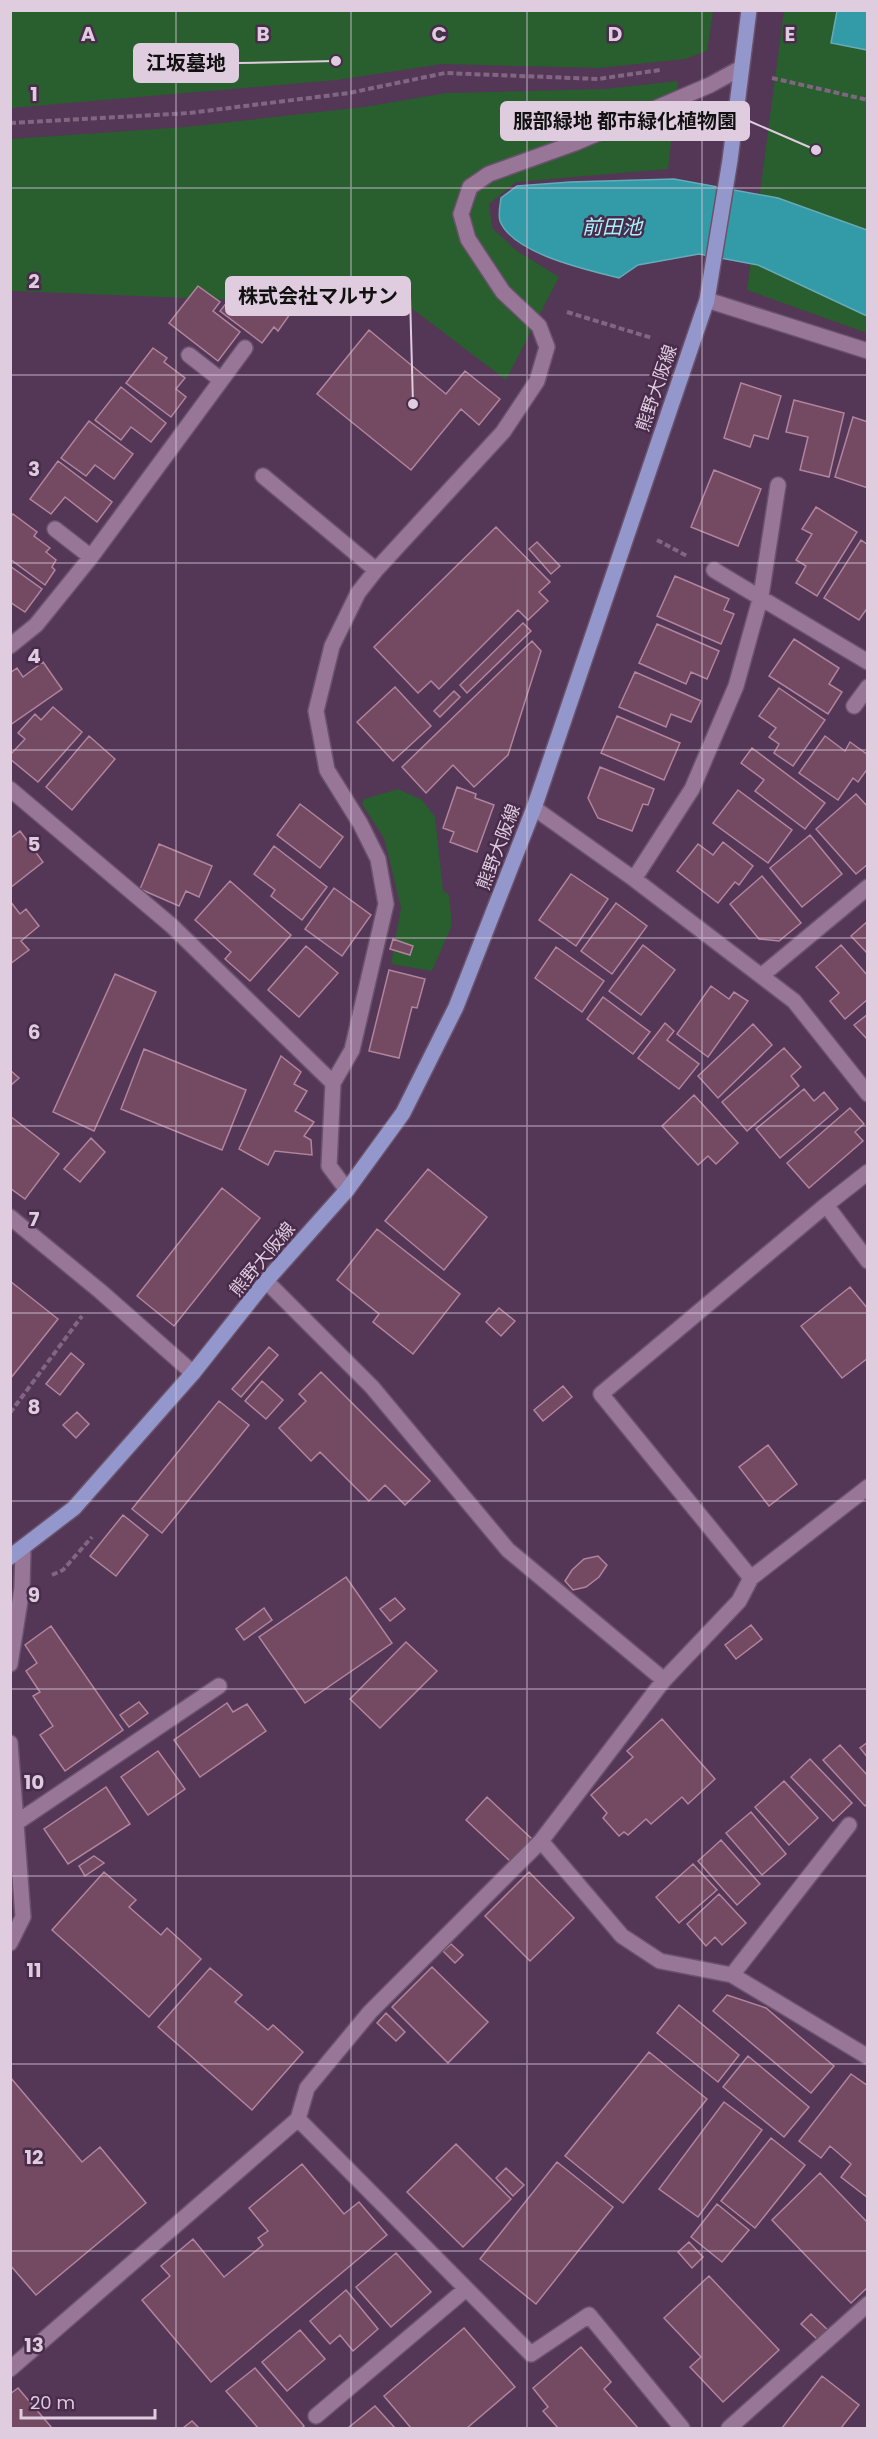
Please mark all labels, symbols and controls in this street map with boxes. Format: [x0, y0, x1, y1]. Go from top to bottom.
text: A [81, 20, 96, 48]
text: B [256, 20, 270, 48]
text: C [431, 20, 447, 48]
text: D [608, 20, 622, 48]
text: E [785, 20, 795, 48]
callout: 江坂墓地 [134, 44, 238, 82]
text: 江坂墓地 [146, 49, 226, 77]
text: 1 [30, 80, 38, 108]
callout: 服部緑地 都市緑化植物園 [501, 102, 749, 140]
text: 服部緑地 都市緑化植物園 [513, 107, 737, 135]
water label: 前田池 [582, 213, 644, 241]
text: 2 [28, 267, 40, 295]
callout: 株式会社マルサン [226, 277, 410, 315]
text: 株式会社マルサン [238, 282, 398, 310]
street label: 熊野大阪線 [630, 341, 682, 435]
text: 3 [28, 455, 40, 483]
text: 4 [27, 642, 41, 670]
street label: 熊野大阪線 [470, 801, 526, 893]
text: 5 [28, 830, 41, 858]
text: 6 [28, 1018, 40, 1046]
text: 7 [29, 1205, 40, 1233]
street label: 熊野大阪線 [223, 1216, 301, 1302]
text: 8 [28, 1393, 40, 1421]
text: 9 [28, 1581, 40, 1609]
text: 10 [24, 1768, 44, 1796]
text: 11 [26, 1956, 42, 1984]
text: 12 [25, 2143, 43, 2171]
text: 13 [24, 2331, 44, 2359]
scale bar [21, 2382, 154, 2420]
text: 20 m [30, 2390, 75, 2415]

